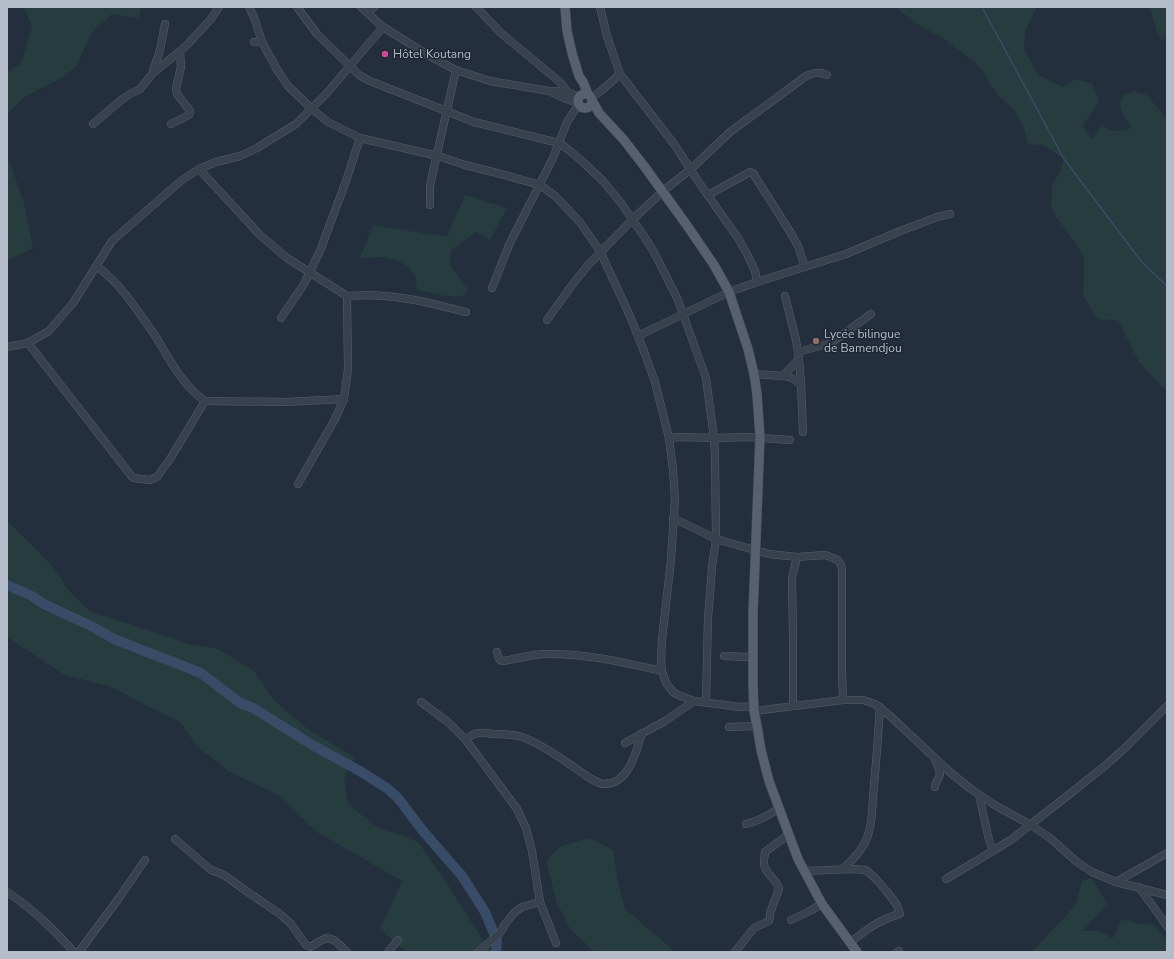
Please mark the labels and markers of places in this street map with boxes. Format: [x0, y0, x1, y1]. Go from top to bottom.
place label: Hôtel Koutang [393, 46, 471, 62]
marker: Hôtel Koutang [380, 49, 390, 59]
place label: Lycée bilingue de Bamendjou [824, 326, 902, 356]
marker: Lycée bilingue de Bamendjou [811, 336, 821, 346]

